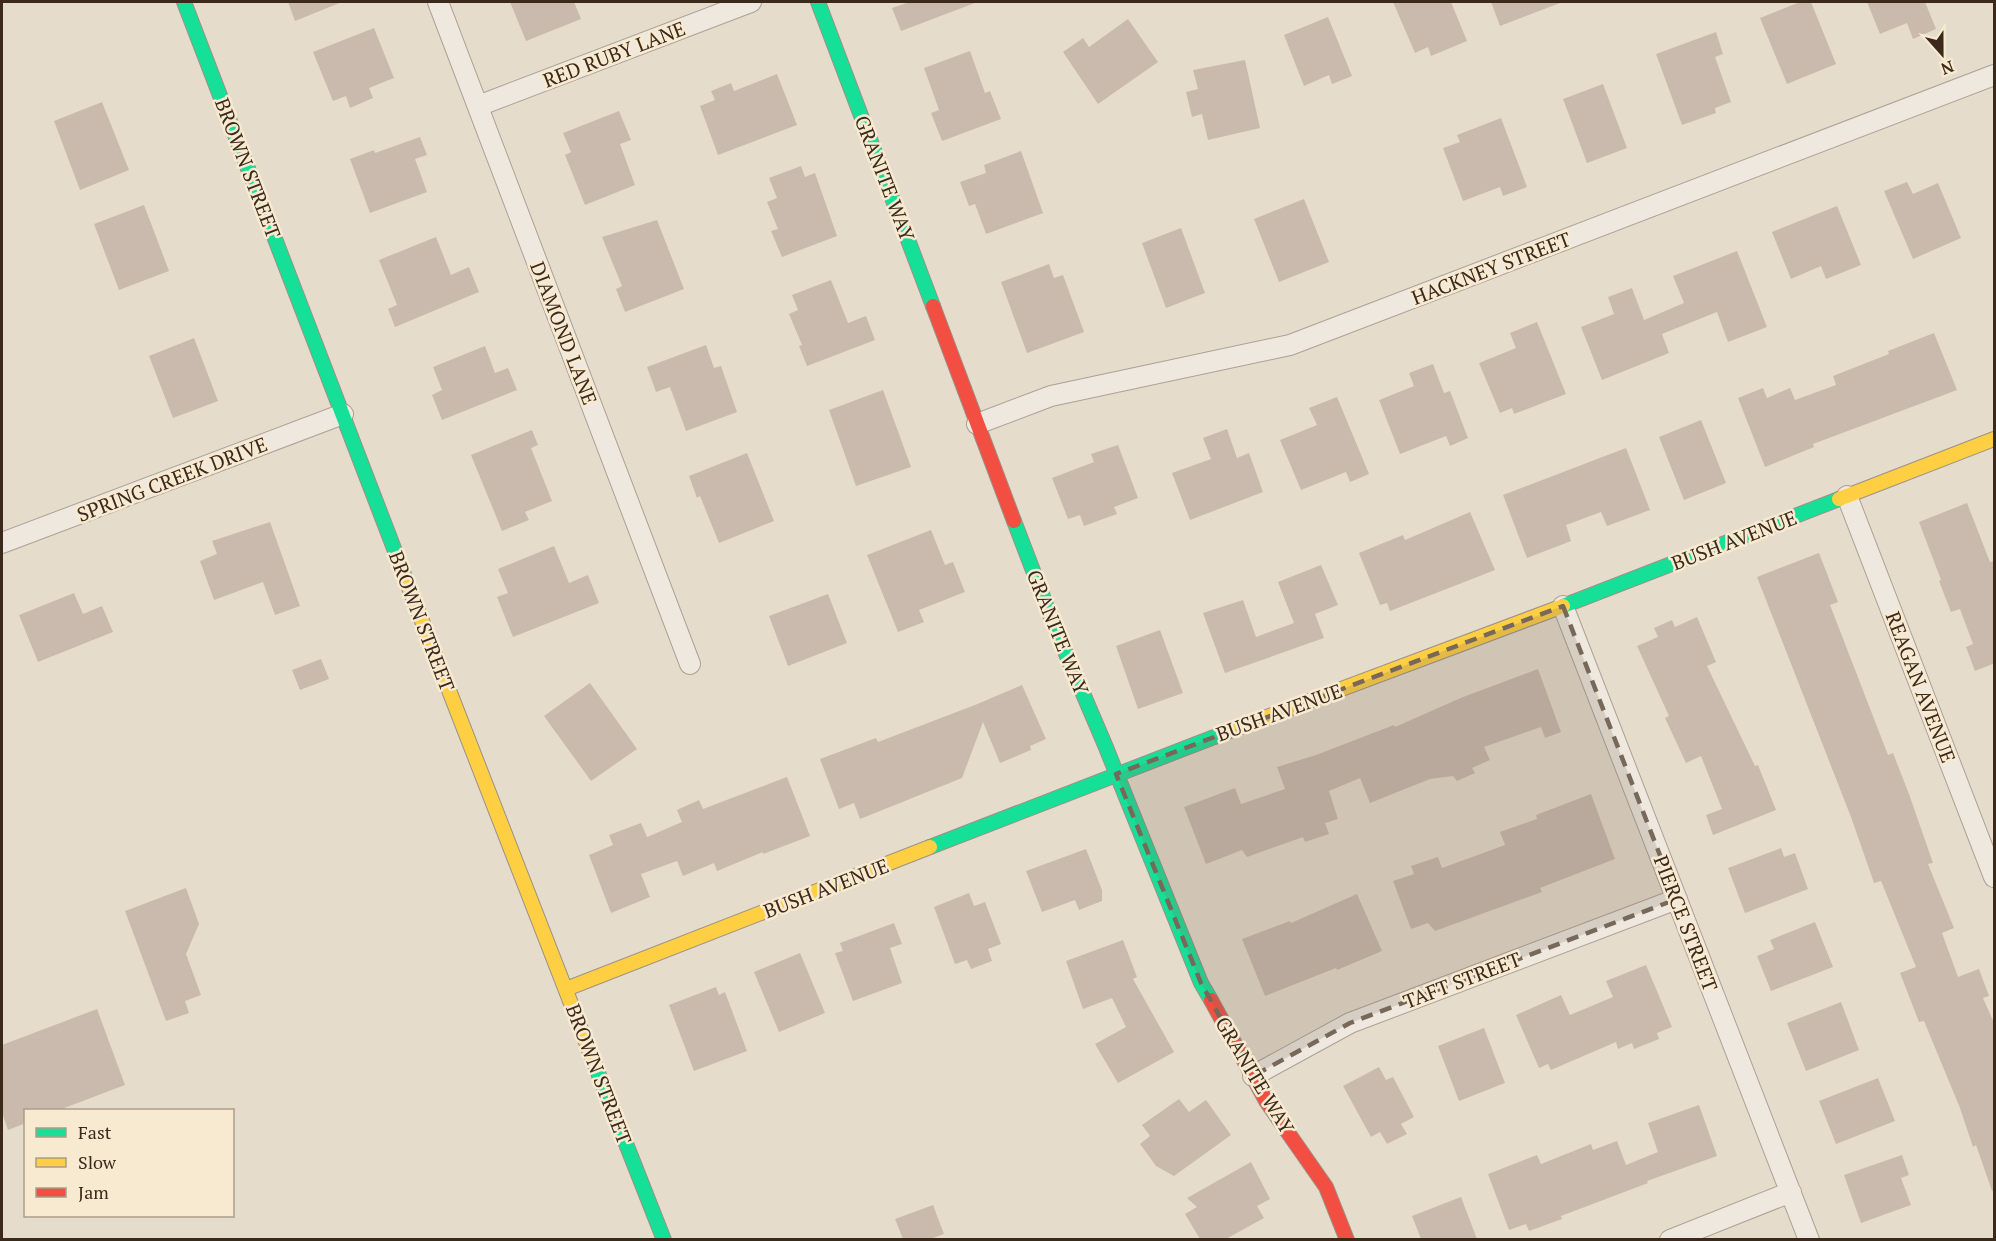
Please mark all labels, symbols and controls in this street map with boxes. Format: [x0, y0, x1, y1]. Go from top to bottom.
street label: RED RUBY LANE [539, 14, 689, 94]
north arrow [1912, 24, 1972, 84]
text: N [1938, 56, 1957, 80]
street label: BROWN STREET [209, 94, 287, 242]
street label: GRANITE WAY [849, 111, 921, 245]
street label: HACKNEY STREET [1408, 225, 1574, 311]
street label: DIAMOND LANE [524, 257, 604, 409]
street label: SPRING CREEK DRIVE [73, 430, 271, 528]
street label: BUSH AVENUE [1667, 504, 1801, 576]
street label: BROWN STREET [383, 547, 461, 695]
street label: GRANITE WAY [1021, 566, 1095, 698]
street label: REAGAN AVENUE [1880, 607, 1962, 767]
street label: BUSH AVENUE [1212, 677, 1346, 747]
street label: PIERCE STREET [1648, 851, 1724, 995]
street label: BUSH AVENUE [759, 852, 893, 924]
street label: TAFT STREET [1399, 945, 1525, 1015]
street label: BROWN STREET [560, 1000, 638, 1148]
street label: GRANITE WAY [1209, 1011, 1301, 1139]
legend [24, 1109, 234, 1217]
text: Fast [78, 1120, 112, 1144]
text: Slow [78, 1150, 117, 1174]
text: Jam [78, 1180, 109, 1204]

